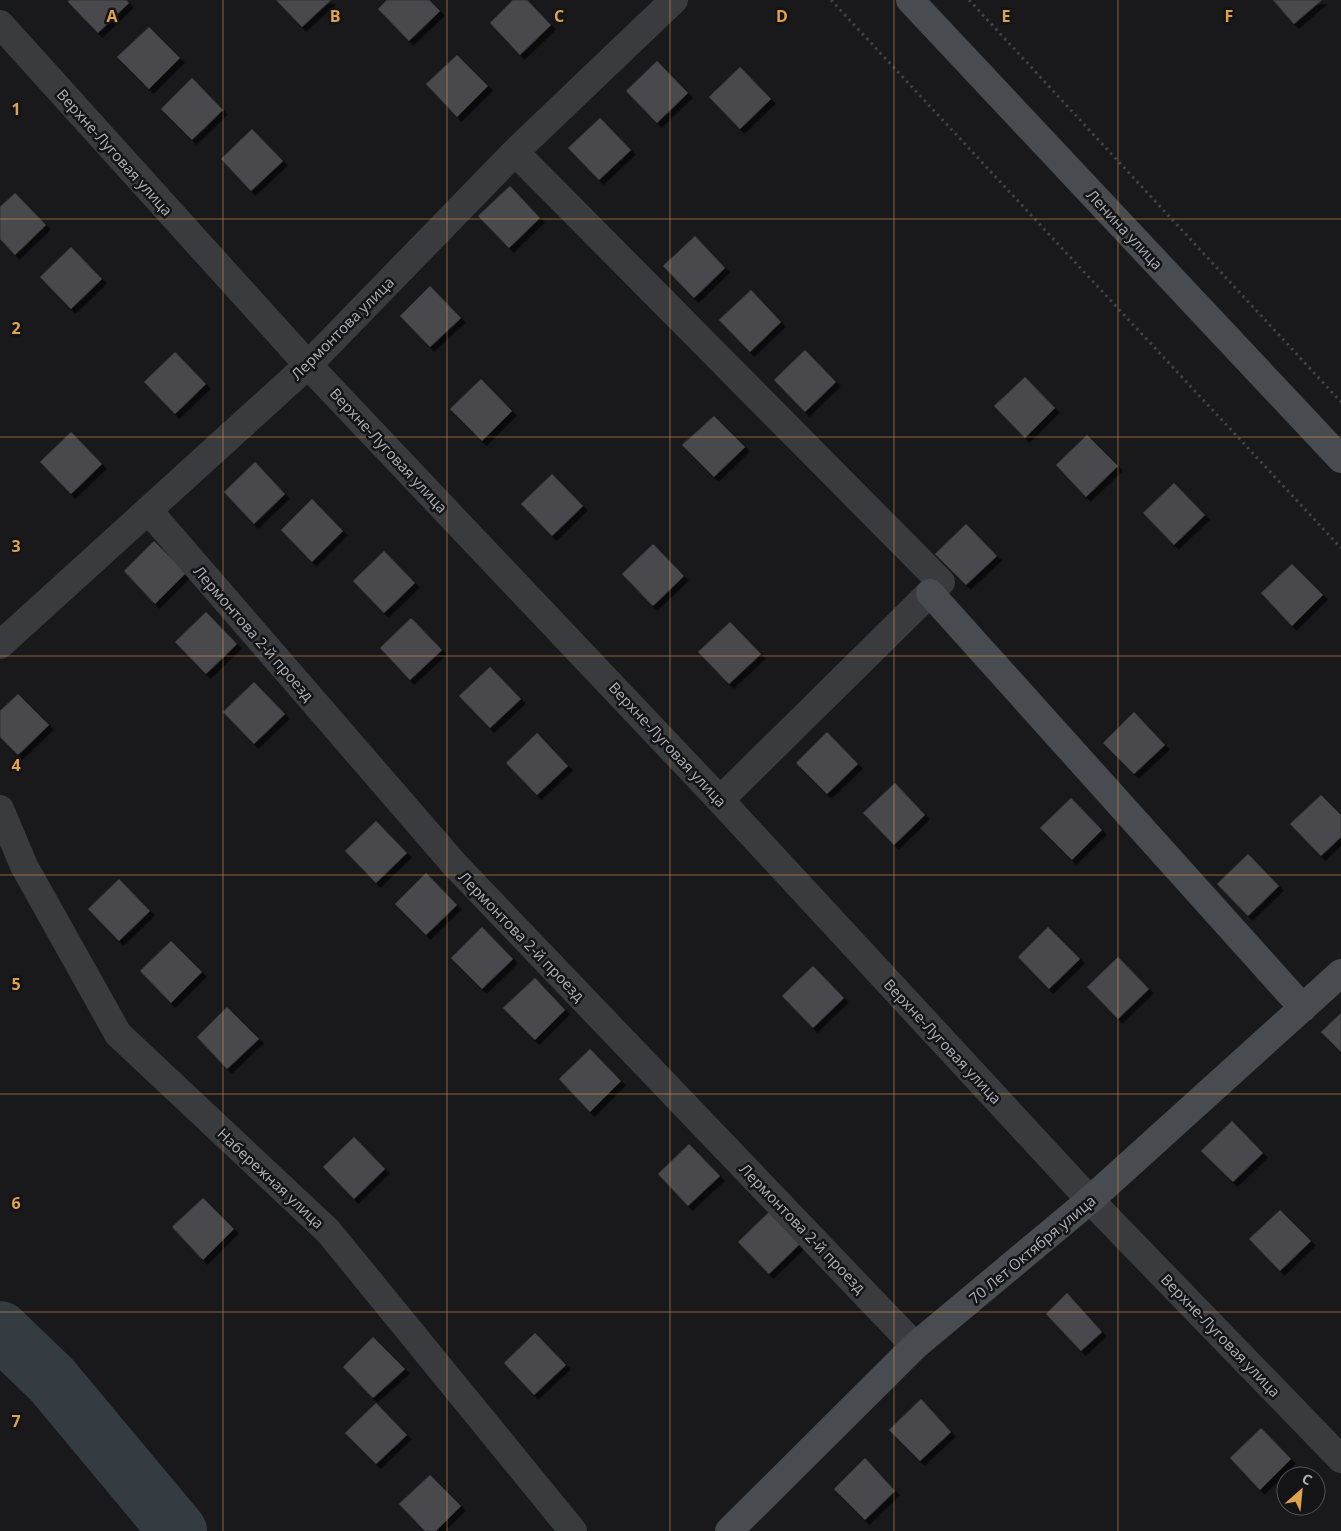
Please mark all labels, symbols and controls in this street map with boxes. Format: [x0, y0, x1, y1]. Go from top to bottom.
text: A [106, 5, 118, 27]
text: B [330, 5, 340, 27]
text: C [554, 5, 564, 27]
text: D [776, 5, 788, 27]
text: E [1002, 5, 1011, 27]
text: F [1225, 5, 1233, 27]
street label: Верхне-Луговая улица [53, 84, 177, 220]
text: 1 [11, 98, 21, 120]
street label: Ленина улица [1083, 184, 1167, 274]
street label: Лермонтова улица [286, 272, 398, 384]
text: 2 [11, 317, 21, 339]
street label: Верхне-Луговая улица [326, 383, 452, 517]
text: 3 [11, 535, 21, 557]
street label: Лермонтова 2-й проезд [190, 561, 319, 705]
street label: Верхне-Луговая улица [605, 677, 731, 811]
text: 4 [11, 754, 21, 776]
street label: Лермонтова 2-й проезд [455, 867, 590, 1006]
text: 5 [11, 973, 21, 995]
street label: Верхне-Луговая улица [880, 974, 1006, 1108]
street label: Набережная улица [213, 1123, 329, 1233]
street label: Лермонтова 2-й проезд [736, 1159, 871, 1298]
street label: 70 Лет Октября улица [965, 1190, 1099, 1308]
text: 6 [11, 1192, 21, 1214]
street label: Верхне-Луговая улица [1157, 1269, 1285, 1401]
text: 7 [11, 1410, 21, 1432]
north arrow [1276, 1466, 1326, 1516]
text: С [1299, 1468, 1315, 1489]

